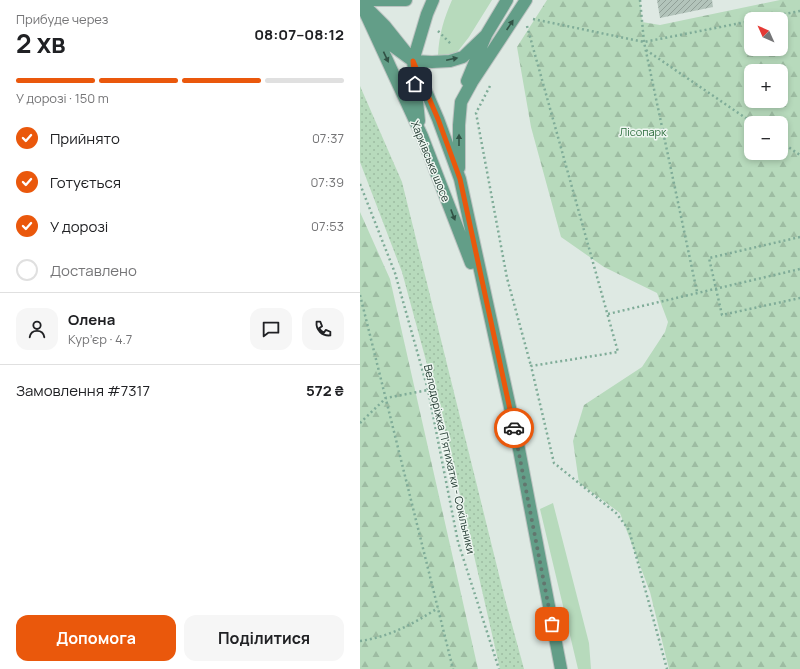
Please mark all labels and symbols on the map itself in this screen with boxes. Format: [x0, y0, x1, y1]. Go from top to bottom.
north arrow [744, 12, 788, 56]
one-way arrow [506, 19, 514, 30]
one-way arrow [383, 51, 389, 63]
one-way arrow [446, 56, 458, 62]
pin [398, 67, 432, 101]
street label: Харківське шосе [408, 118, 454, 204]
park label: Лісопарк [619, 124, 667, 139]
one-way arrow [456, 133, 462, 146]
one-way arrow [450, 209, 456, 221]
street label: Велодоріжка П'ятихатки - Сокільники [421, 363, 479, 555]
courier [494, 408, 534, 448]
pin [535, 607, 569, 641]

